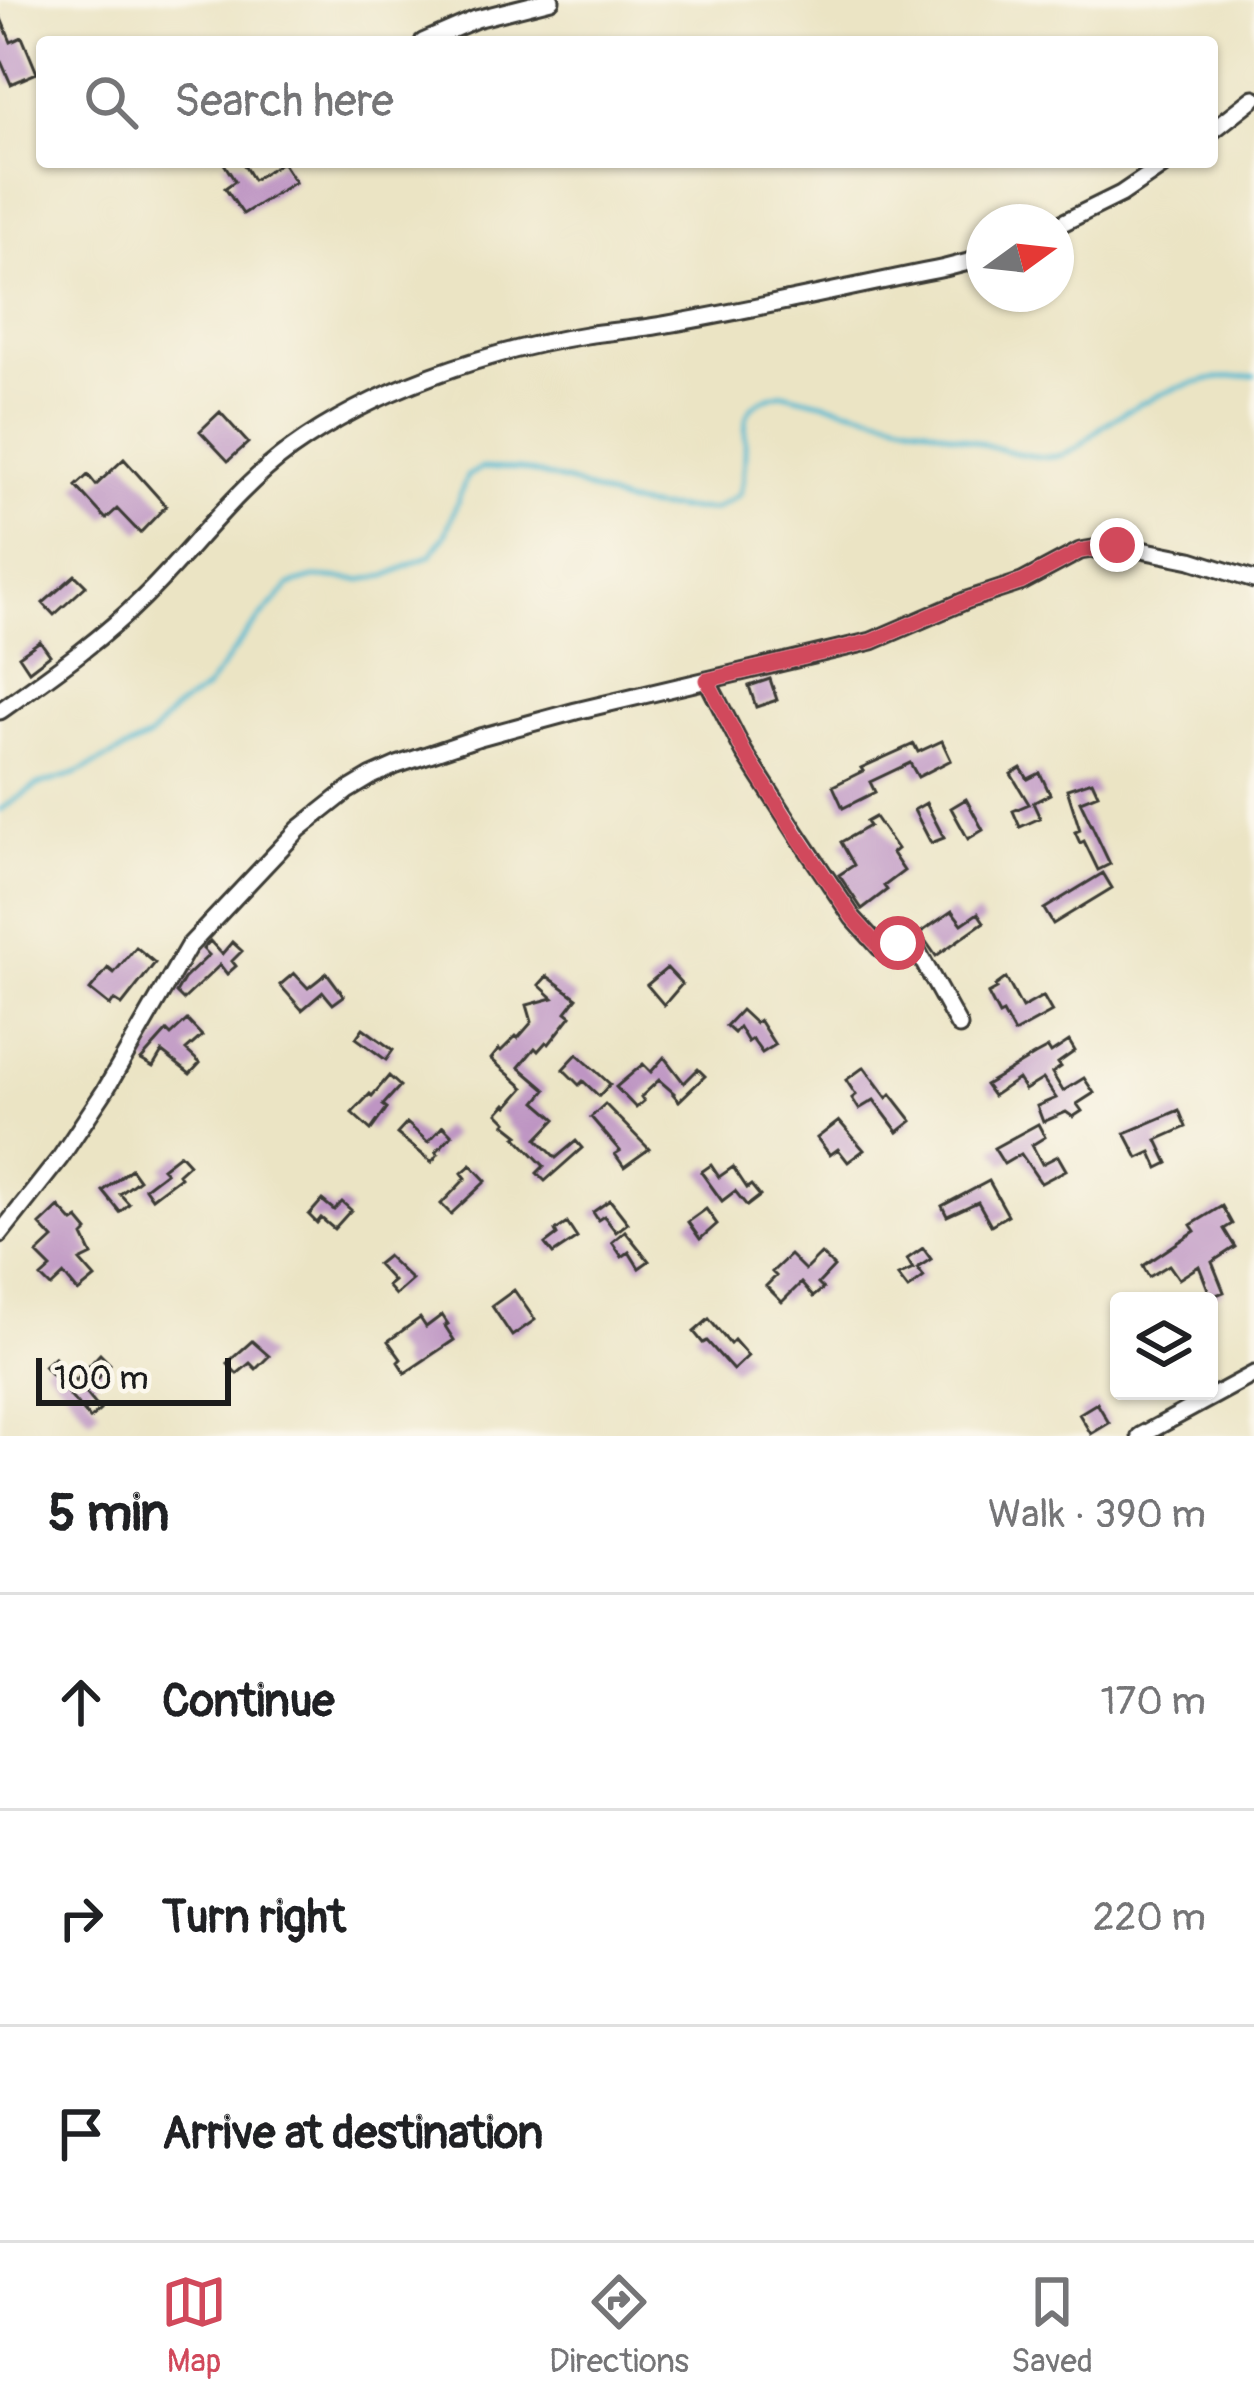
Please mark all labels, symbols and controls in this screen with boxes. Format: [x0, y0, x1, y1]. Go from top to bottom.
search box [36, 36, 1218, 168]
icon: search [78, 69, 144, 135]
text: Search here [174, 74, 394, 130]
north arrow [966, 204, 1074, 312]
route end [1090, 518, 1144, 572]
route start [871, 916, 925, 970]
map controls [1110, 1292, 1218, 1400]
button: layers [1110, 1292, 1218, 1400]
scale bar [36, 1352, 231, 1405]
text: 100 m [54, 1358, 148, 1399]
text: 5 min [48, 1482, 169, 1546]
text: Walk · 390 m [988, 1490, 1206, 1539]
icon: ahead [48, 1669, 114, 1735]
text: Continue [162, 1674, 335, 1730]
text: 170 m [1100, 1677, 1206, 1726]
icon: right [48, 1885, 114, 1951]
text: Turn right [162, 1890, 346, 1946]
text: 220 m [1093, 1893, 1206, 1942]
icon: arrive [48, 2101, 114, 2167]
text: Arrive at destination [162, 2106, 543, 2162]
tab: Map [161, 2269, 227, 2382]
tab: Directions [549, 2269, 689, 2382]
tab: Saved [1011, 2269, 1093, 2382]

